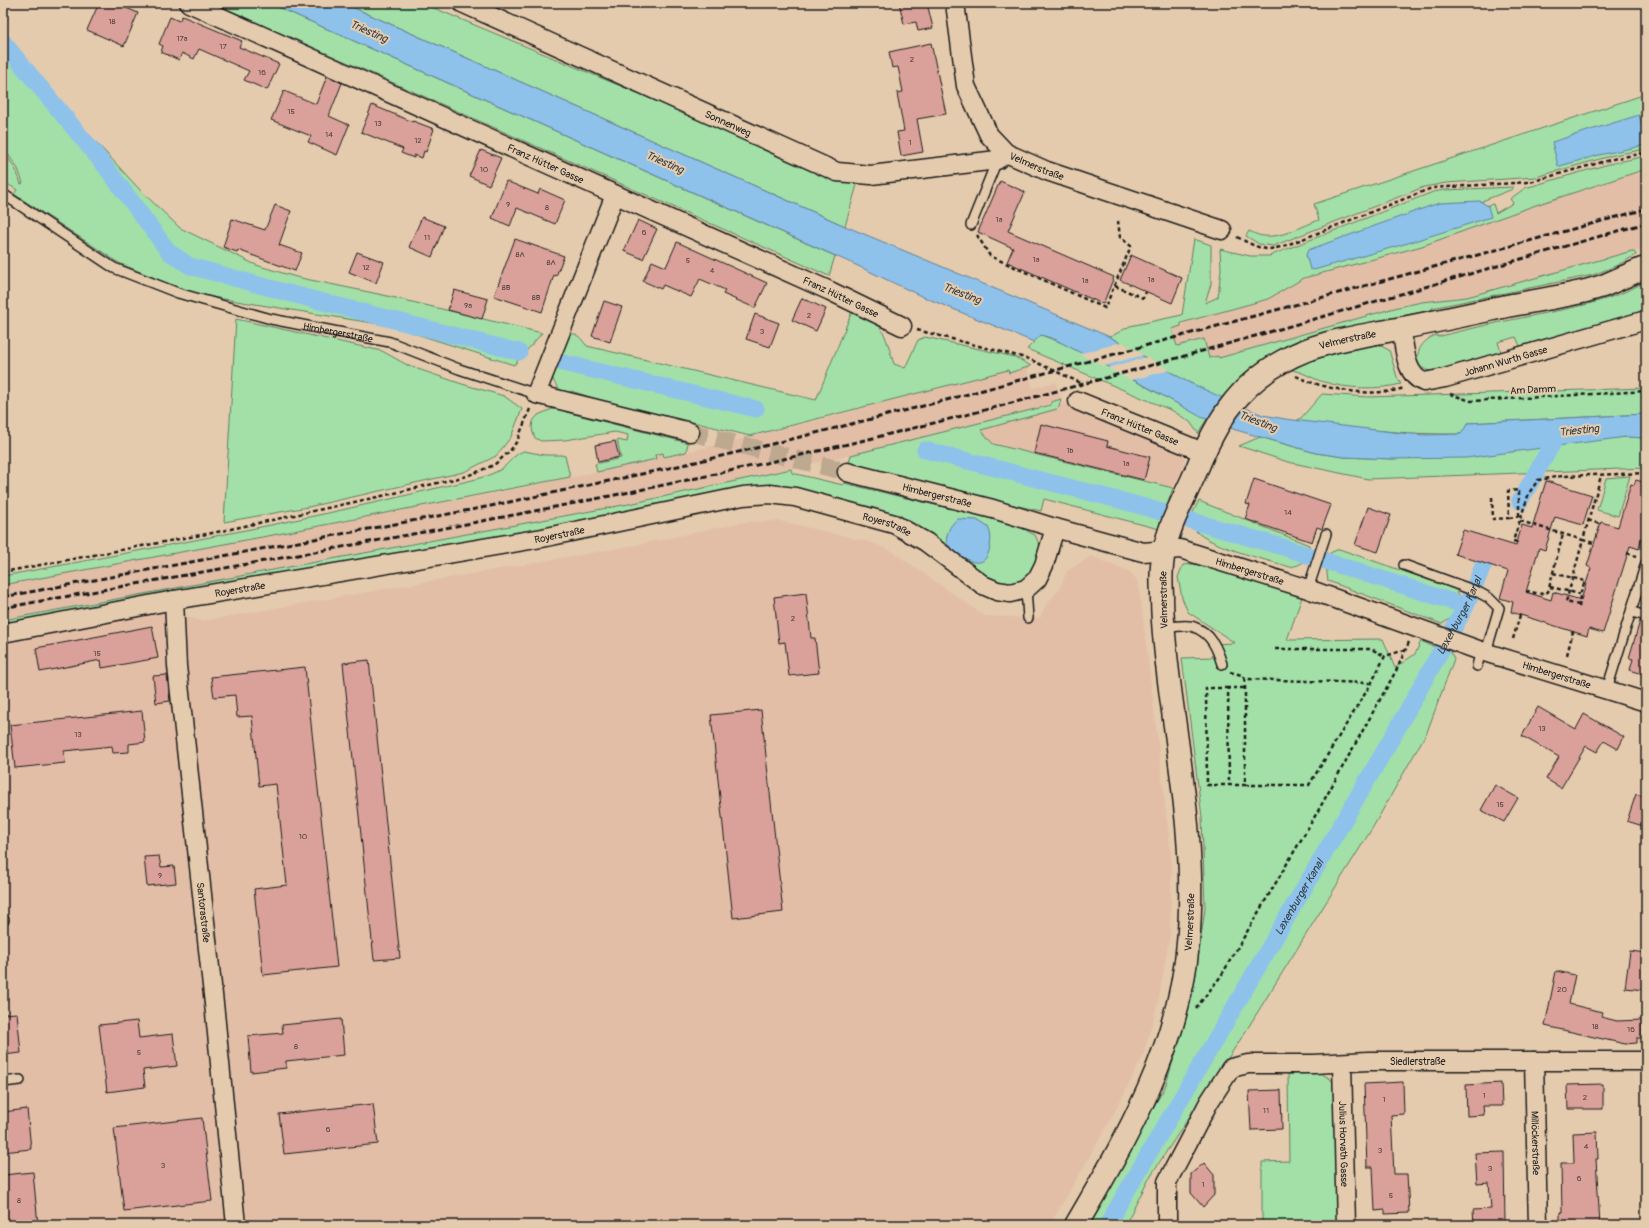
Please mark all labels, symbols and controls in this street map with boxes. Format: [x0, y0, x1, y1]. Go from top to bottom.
house number: 18 [108, 17, 116, 26]
water label: Triesting [348, 17, 391, 46]
house number: 17a [176, 34, 188, 43]
house number: 17 [219, 42, 227, 51]
house number: 2 [910, 55, 915, 64]
house number: 16 [258, 68, 266, 77]
house number: 15 [287, 107, 295, 116]
street label: Sonnenweg [703, 108, 753, 140]
house number: 13 [374, 119, 382, 128]
house number: 14 [325, 130, 333, 139]
house number: 12 [414, 136, 422, 145]
house number: 1 [908, 138, 912, 147]
street label: Franz Hütter Gasse [505, 142, 585, 187]
water label: Triesting [644, 148, 687, 177]
street label: Velmerstraße [1007, 150, 1065, 183]
house number: 10 [480, 165, 489, 174]
house number: 9 [506, 200, 510, 209]
house number: 8 [545, 203, 549, 212]
house number: 1a [996, 215, 1003, 224]
house number: 6 [642, 228, 647, 237]
house number: 11 [424, 233, 430, 242]
house number: 8A [515, 250, 525, 259]
house number: 1a [1033, 255, 1040, 264]
house number: 5 [686, 256, 690, 265]
house number: 8A [546, 258, 556, 267]
house number: 12 [362, 263, 370, 272]
house number: 4 [710, 266, 715, 275]
street label: Franz Hütter Gasse [801, 275, 880, 321]
house number: 1a [1148, 275, 1155, 284]
house number: 1a [1082, 276, 1089, 285]
water label: Triesting [941, 280, 984, 307]
house number: 8B [502, 283, 511, 292]
house number: 8B [532, 293, 541, 302]
house number: 9a [464, 301, 472, 310]
house number: 2 [807, 311, 812, 320]
street label: Himbergerstraße [302, 320, 374, 346]
house number: 3 [760, 327, 765, 336]
street label: Velmerstraße [1318, 328, 1377, 352]
street label: Johann Wurth Gasse [1463, 344, 1549, 379]
street label: Am Damm [1510, 383, 1556, 397]
street label: Franz Hütter Gasse [1099, 406, 1180, 448]
water label: Triesting [1237, 408, 1280, 435]
water label: Triesting [1558, 422, 1601, 439]
house number: 1b [1066, 446, 1074, 455]
house number: 1a [1123, 459, 1130, 468]
street label: Himbergerstraße [901, 481, 973, 510]
house number: 14 [1284, 508, 1292, 517]
street label: Royerstraße [861, 511, 913, 539]
street label: Royerstraße [533, 524, 586, 546]
street label: Himbergerstraße [1214, 555, 1285, 588]
street label: Velmerstraße [1157, 571, 1171, 629]
water label: Laxenburger Kanal [1434, 574, 1485, 657]
street label: Royerstraße [214, 580, 266, 600]
house number: 2 [791, 614, 796, 623]
house number: 15 [93, 649, 101, 658]
street label: Himbergerstraße [1521, 659, 1592, 692]
house number: 13 [1538, 724, 1546, 733]
house number: 13 [74, 730, 82, 739]
house number: 15 [1496, 800, 1504, 809]
house number: 10 [299, 832, 308, 841]
water label: Laxenburger Kanal [1272, 856, 1327, 938]
house number: 9 [158, 871, 162, 880]
street label: Santorastraße [194, 882, 212, 943]
street label: Velmerstraße [1182, 893, 1197, 952]
house number: 20 [1557, 985, 1568, 994]
house number: 18 [1591, 1022, 1599, 1031]
house number: 16 [1627, 1025, 1635, 1034]
house number: 8 [294, 1042, 298, 1051]
house number: 5 [137, 1048, 141, 1057]
street label: Siedlerstraße [1390, 1056, 1445, 1068]
house number: 1 [1482, 1091, 1486, 1100]
house number: 2 [1583, 1093, 1588, 1102]
house number: 1 [1382, 1095, 1386, 1104]
street label: Julius Horvath Gasse [1336, 1101, 1350, 1187]
house number: 11 [1263, 1106, 1269, 1115]
street label: Millöckerstraße [1528, 1111, 1542, 1175]
house number: 6 [326, 1125, 331, 1134]
house number: 4 [1584, 1142, 1589, 1151]
house number: 3 [1378, 1146, 1383, 1155]
house number: 3 [161, 1161, 166, 1170]
house number: 3 [1488, 1164, 1493, 1173]
house number: 6 [1577, 1174, 1582, 1183]
house number: 1 [1201, 1180, 1205, 1189]
house number: 5 [1389, 1191, 1393, 1200]
house number: 8 [17, 1196, 21, 1205]

